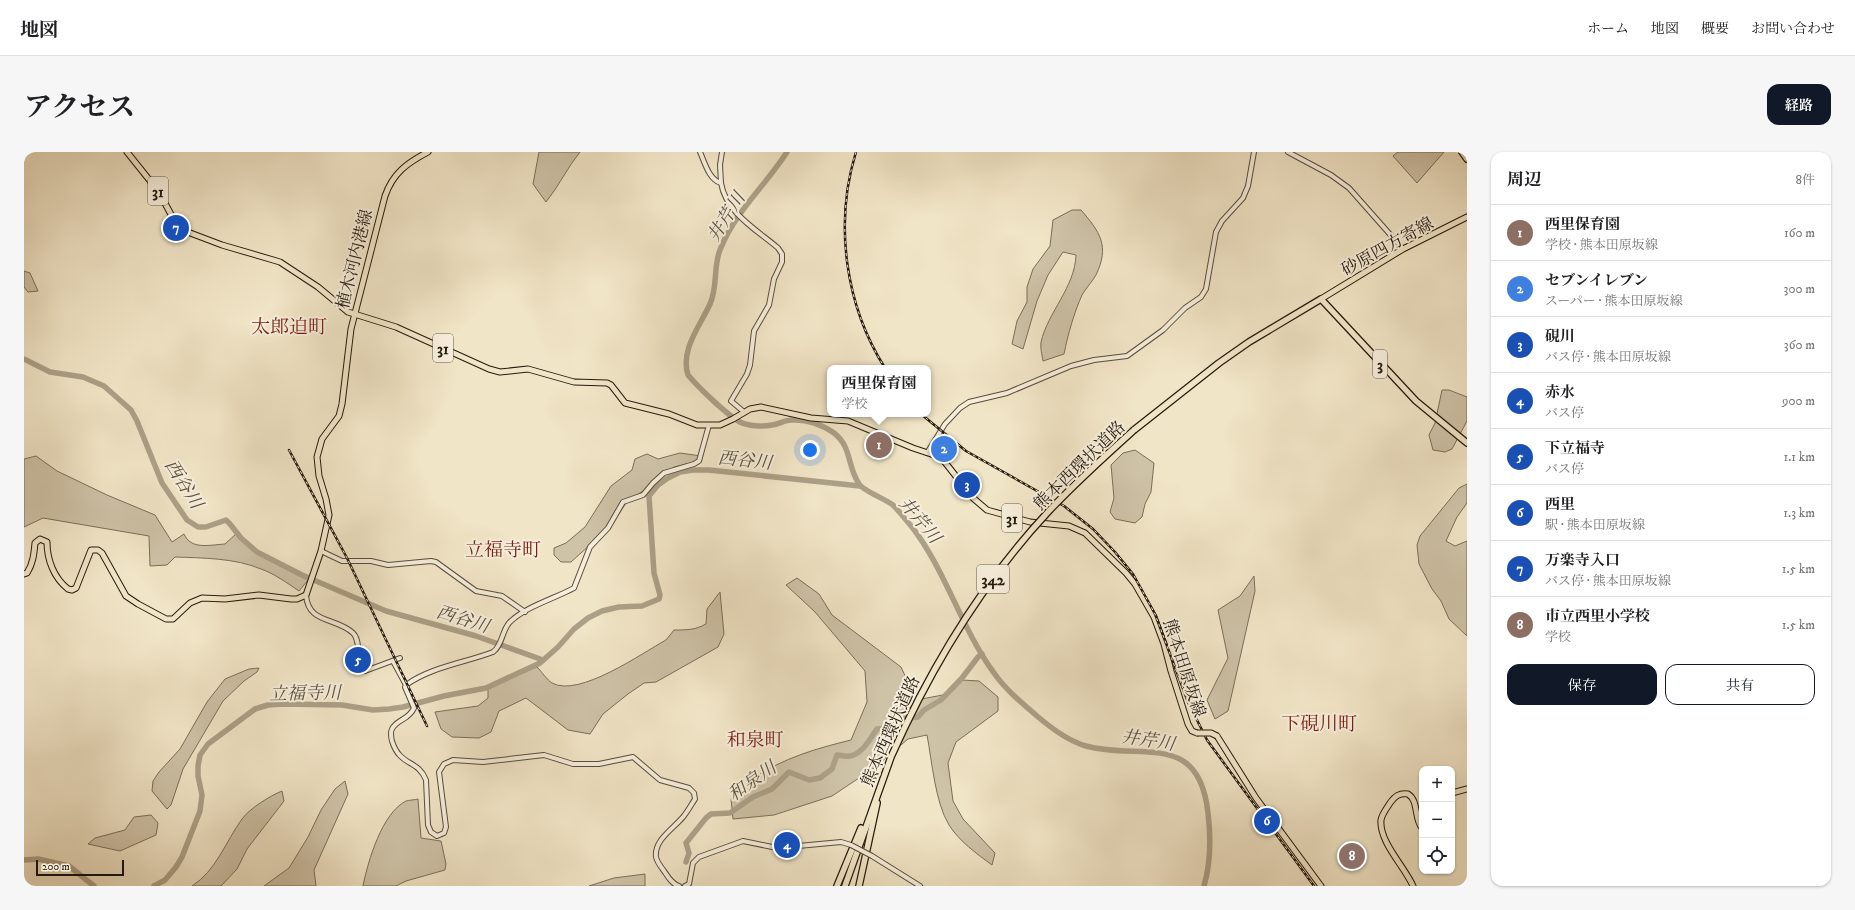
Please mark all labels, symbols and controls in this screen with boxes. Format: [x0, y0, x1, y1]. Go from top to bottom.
text: 地図 [20, 19, 58, 42]
text: ホーム [1587, 20, 1629, 38]
text: 地図 [1651, 20, 1679, 38]
text: 概要 [1701, 20, 1729, 38]
text: お問い合わせ [1751, 20, 1835, 38]
button: 経路 [1767, 84, 1831, 125]
text: アクセス [24, 90, 135, 125]
text: 周辺 [1507, 169, 1541, 191]
text: 8件 [1795, 172, 1815, 188]
road number: 31 [148, 177, 168, 205]
water label: 井芹川 [703, 187, 752, 246]
street label: 植木河内港線 [332, 207, 378, 311]
pin: 7 [163, 213, 189, 243]
street label: 砂原四方寄線 [1338, 213, 1437, 281]
text: 西里保育園 [1545, 215, 1620, 234]
text: 1 [1518, 225, 1522, 241]
text: 160 m [1784, 225, 1815, 241]
text: 学校 · 熊本田原坂線 [1545, 237, 1658, 253]
text: セブンイレブン [1545, 271, 1648, 290]
text: 2 [1517, 281, 1523, 297]
text: 300 m [1784, 281, 1815, 297]
text: スーパー · 熊本田原坂線 [1545, 293, 1682, 309]
district label: 太郎迫町 [251, 316, 327, 339]
text: 硯川 [1545, 327, 1575, 346]
road number: 31 [433, 334, 453, 362]
text: 3 [1518, 337, 1522, 353]
text: 360 m [1784, 337, 1815, 353]
text: バス停 · 熊本田原坂線 [1545, 349, 1671, 365]
road number: 3 [1373, 350, 1387, 378]
popup [827, 365, 931, 417]
text: 西里保育園 [841, 374, 917, 393]
text: 赤水 [1545, 383, 1575, 402]
text: 4 [1516, 393, 1524, 409]
text: 900 m [1782, 393, 1815, 409]
text: 学校 [841, 396, 868, 412]
text: バス停 [1545, 405, 1584, 421]
street label: 熊本西環状道路 [1029, 416, 1130, 515]
pin: 1 [866, 430, 892, 460]
pin: 2 [931, 434, 957, 464]
text: 下立福寺 [1545, 439, 1605, 458]
your location [800, 440, 820, 460]
water label: 西谷川 [717, 447, 775, 475]
text: 5 [1517, 449, 1523, 465]
text: 1.1 km [1783, 449, 1815, 465]
water label: 西谷川 [160, 456, 208, 515]
text: バス停 [1545, 461, 1584, 477]
pin: 3 [954, 470, 980, 500]
water label: 井芹川 [893, 493, 946, 550]
text: 西里 [1545, 495, 1575, 514]
road number: 31 [1002, 504, 1022, 532]
text: 6 [1517, 505, 1523, 521]
text: 1.3 km [1783, 505, 1815, 521]
text: 駅 · 熊本田原坂線 [1545, 517, 1645, 533]
district label: 立福寺町 [465, 539, 541, 562]
text: 万楽寺入口 [1545, 551, 1620, 570]
text: 7 [1517, 561, 1523, 577]
text: 1.5 km [1782, 561, 1815, 577]
road number: 342 [977, 565, 1009, 593]
text: バス停 · 熊本田原坂線 [1545, 573, 1671, 589]
water label: 西谷川 [434, 602, 494, 639]
text: 市立西里小学校 [1545, 607, 1650, 626]
street label: 熊本田原坂線 [1158, 616, 1210, 720]
text: 8 [1517, 617, 1523, 633]
text: 1.5 km [1782, 617, 1815, 633]
text: 学校 [1545, 629, 1571, 645]
pin: 5 [345, 645, 371, 675]
button: 保存 [1507, 664, 1657, 705]
button: 共有 [1665, 664, 1815, 705]
street label: 熊本西環状道路 [857, 673, 925, 790]
water label: 立福寺川 [269, 682, 343, 706]
district label: 下硯川町 [1281, 713, 1357, 736]
water label: 井芹川 [1119, 726, 1178, 756]
district label: 和泉町 [726, 729, 784, 752]
water label: 和泉川 [724, 756, 783, 806]
map controls [1419, 766, 1455, 874]
button: + [1419, 766, 1455, 802]
button: − [1419, 802, 1455, 838]
pin: 6 [1254, 806, 1280, 836]
pin: 4 [774, 830, 800, 860]
button: locate [1419, 838, 1455, 874]
pin: 8 [1339, 841, 1365, 871]
scale bar [36, 858, 124, 877]
text: 200 m [42, 860, 70, 874]

